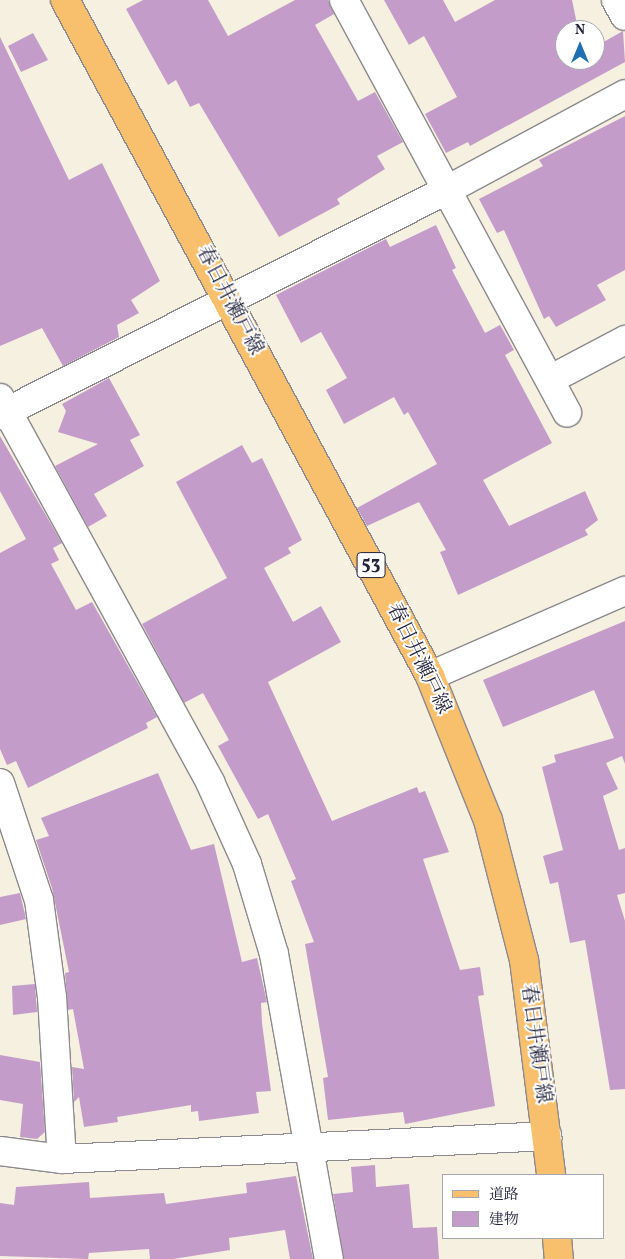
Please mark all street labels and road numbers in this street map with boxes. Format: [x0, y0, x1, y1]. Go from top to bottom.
street label: 春日井瀬戸線 [190, 242, 268, 360]
road number: 53 [356, 548, 386, 582]
street label: 春日井瀬戸線 [381, 600, 455, 718]
street label: 春日井瀬戸線 [515, 983, 555, 1105]

